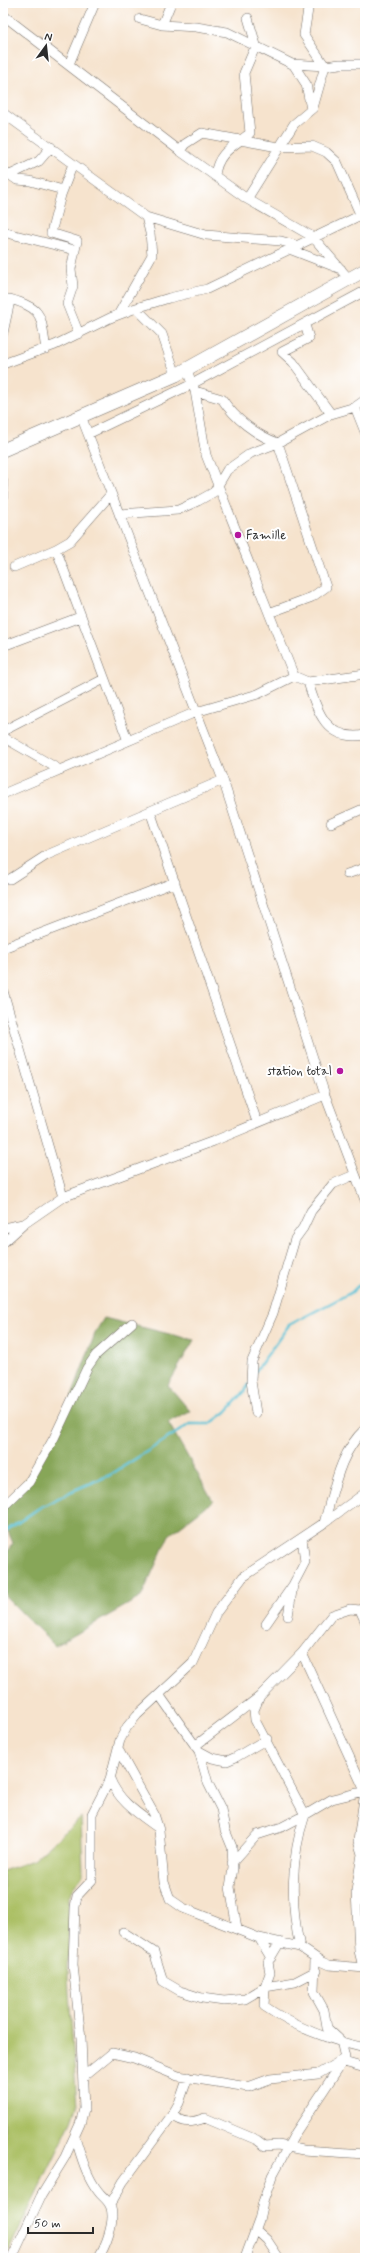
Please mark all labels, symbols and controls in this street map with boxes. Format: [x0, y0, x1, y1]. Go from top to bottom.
north arrow [26, 26, 66, 66]
text: N [43, 30, 54, 45]
place label: Famille [246, 527, 286, 544]
marker: Famille [233, 530, 243, 540]
place label: station total [267, 1063, 332, 1080]
marker: station total [335, 1066, 345, 1076]
scale bar [28, 2209, 93, 2235]
text: 50 m [34, 2216, 61, 2232]

